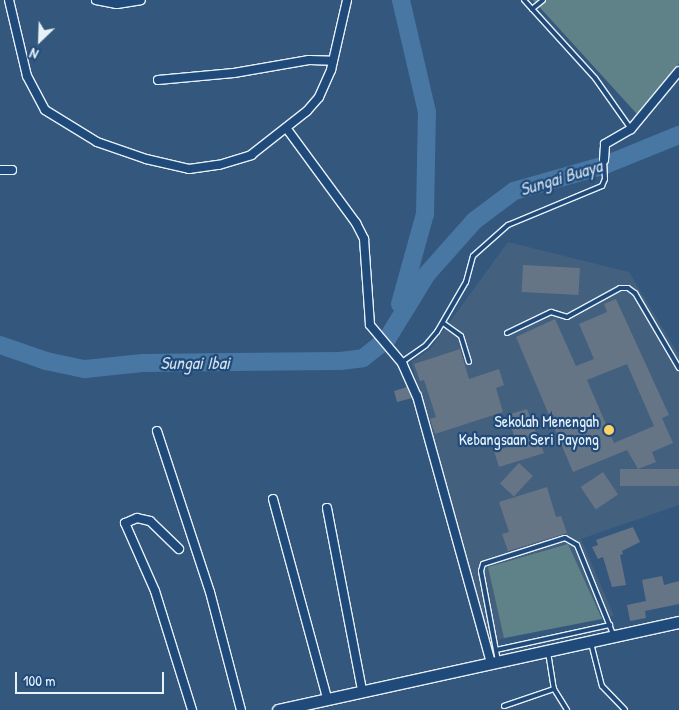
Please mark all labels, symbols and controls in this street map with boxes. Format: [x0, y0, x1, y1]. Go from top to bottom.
north arrow [15, 15, 65, 65]
text: N [26, 44, 41, 64]
water label: Sungai Buaya [517, 155, 605, 201]
water label: Sungai Ibai [160, 352, 230, 374]
place label: Sekolah Menengah Kebangsaan Seri Payong [459, 411, 599, 449]
marker: Sekolah Menengah Kebangsaan Seri Payong [603, 424, 615, 436]
scale bar [18, 662, 166, 694]
text: 100 m [23, 670, 56, 691]

